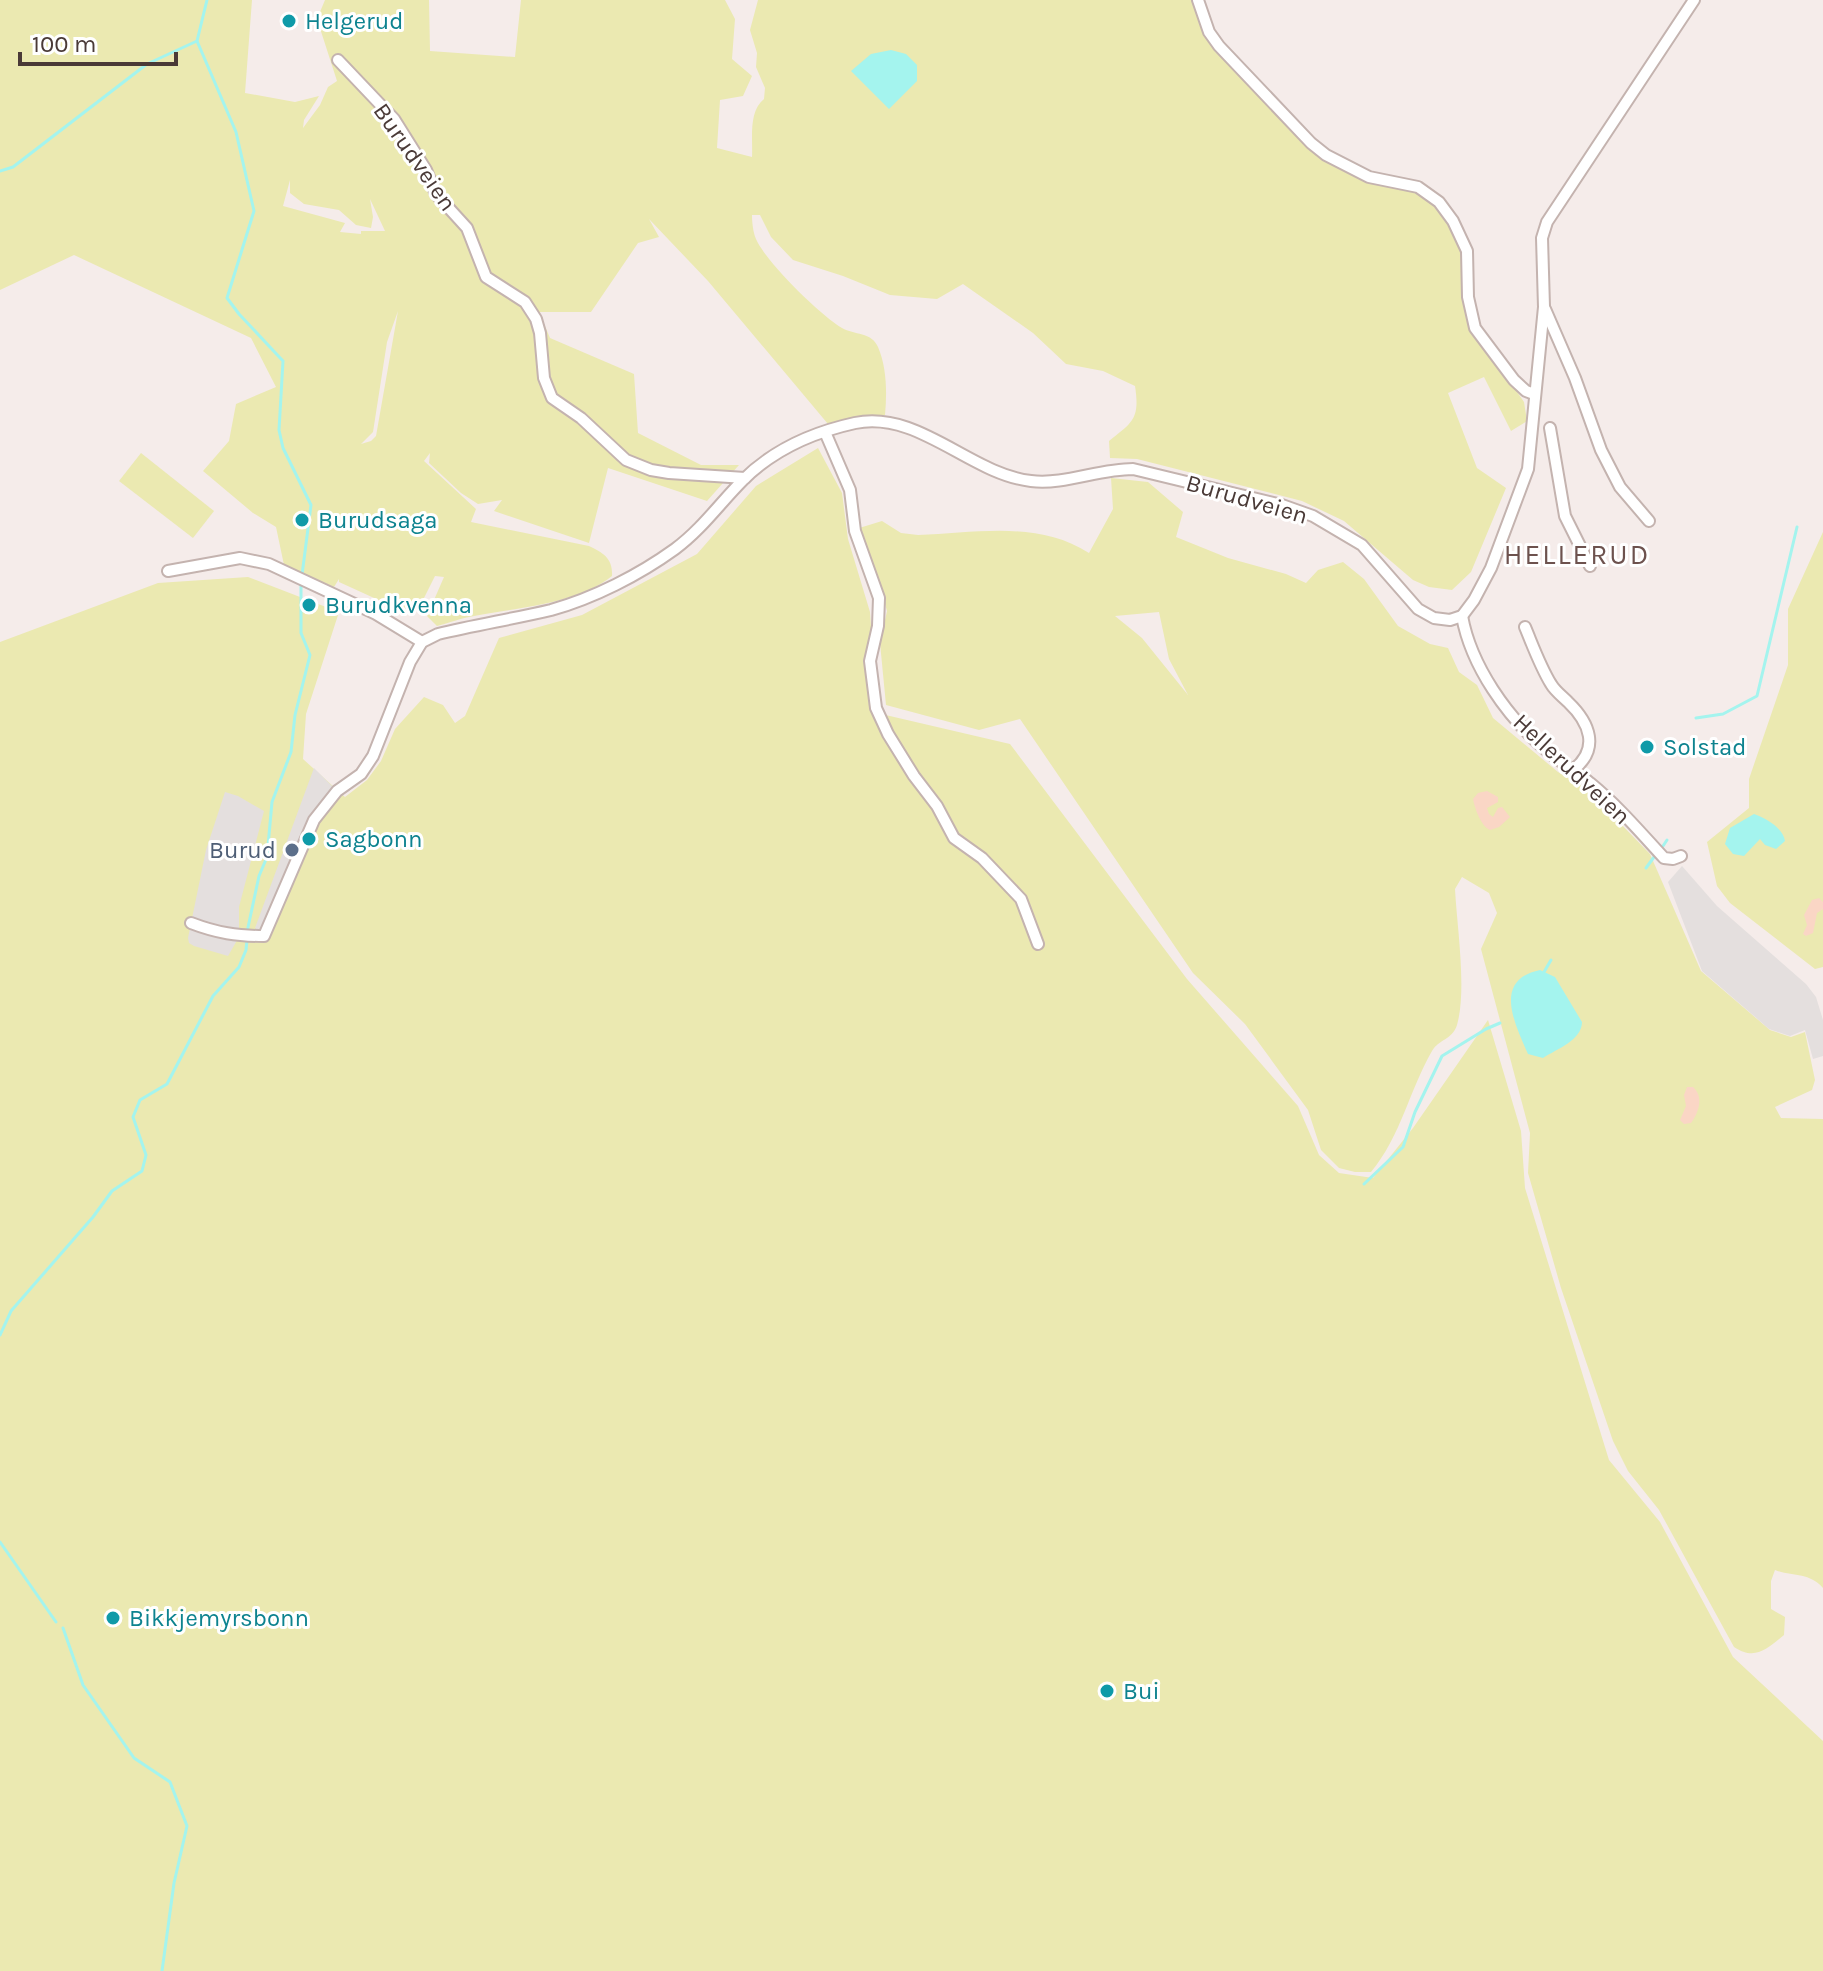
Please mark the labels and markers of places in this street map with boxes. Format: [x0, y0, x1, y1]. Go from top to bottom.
place label: Helgerud [305, 7, 403, 35]
marker: Helgerud [280, 12, 298, 30]
place label: Burudsaga [318, 506, 437, 534]
marker: Burudsaga [293, 511, 311, 529]
place label: Burudkvenna [325, 591, 472, 619]
marker: Burudkvenna [300, 596, 318, 614]
place label: Solstad [1663, 733, 1746, 761]
marker: Solstad [1638, 738, 1656, 756]
place label: Sagbonn [325, 825, 423, 853]
marker: Sagbonn [300, 830, 318, 848]
place label: Burud [209, 836, 276, 864]
marker: Burud [283, 841, 301, 859]
place label: Bikkjemyrsbonn [129, 1604, 309, 1632]
marker: Bikkjemyrsbonn [104, 1609, 122, 1627]
place label: Bui [1123, 1677, 1160, 1705]
marker: Bui [1098, 1682, 1116, 1700]

